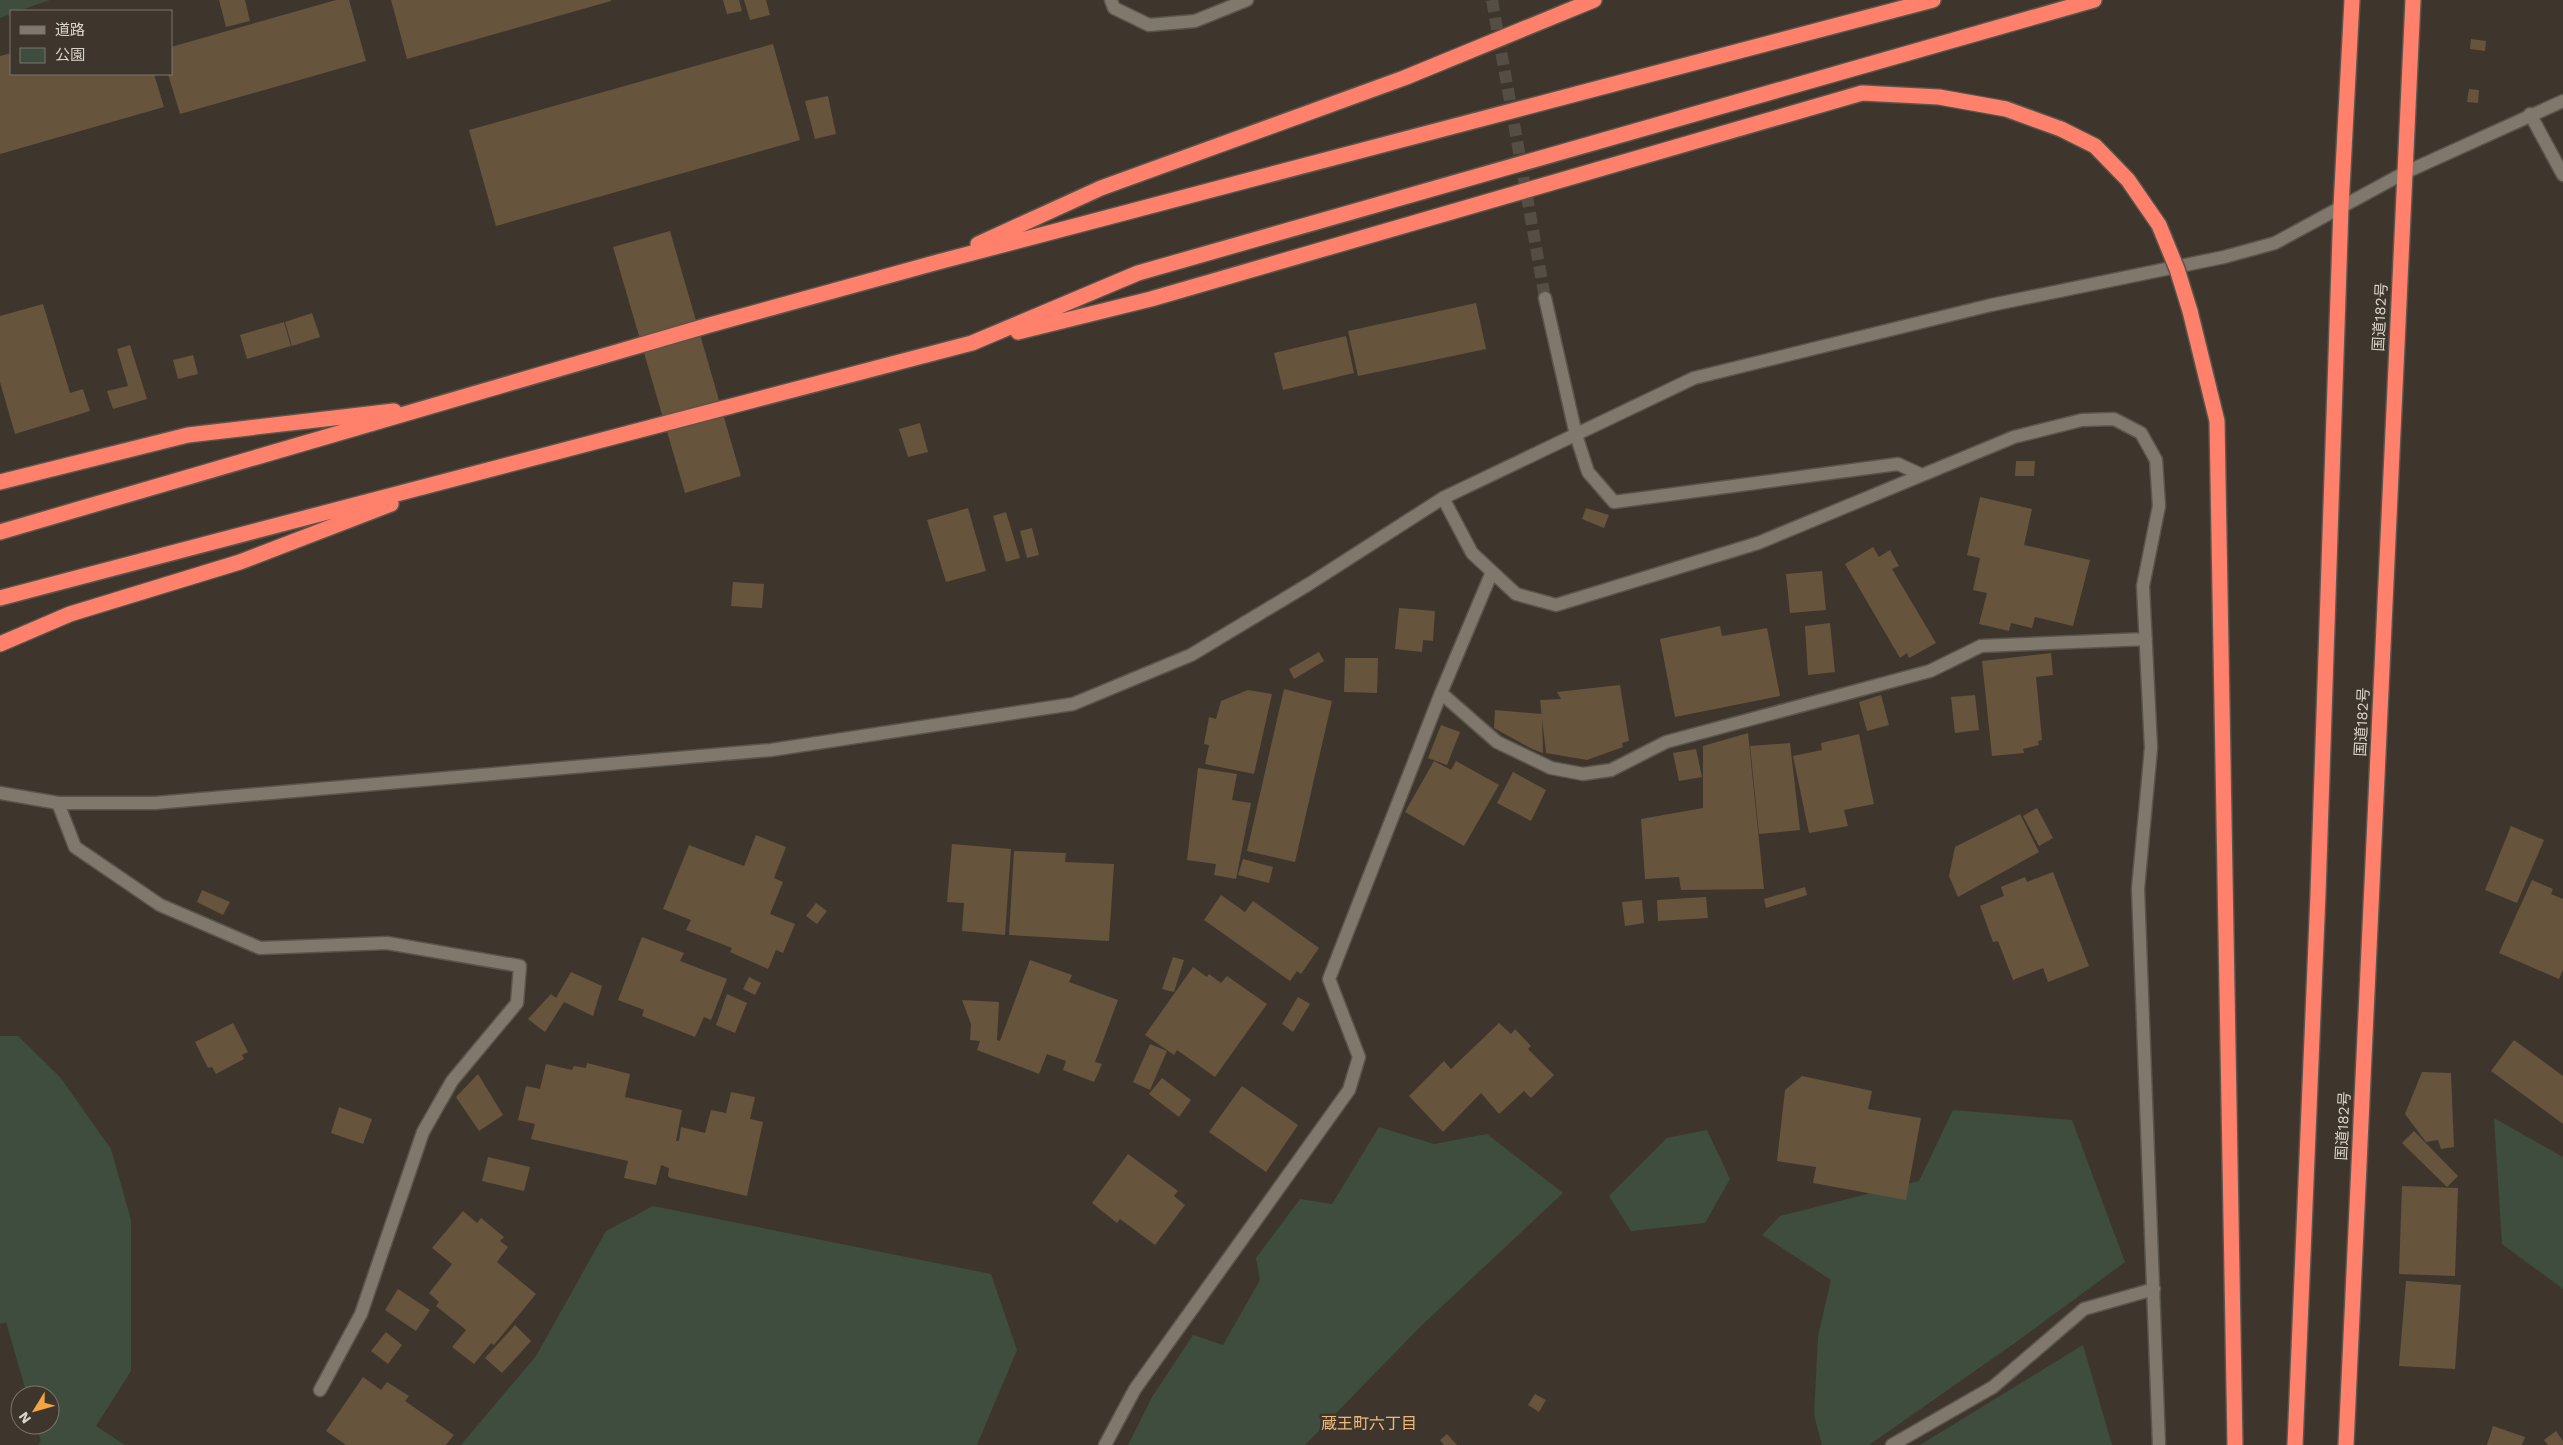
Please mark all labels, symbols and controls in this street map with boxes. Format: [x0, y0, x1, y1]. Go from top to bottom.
legend [10, 10, 172, 75]
text: 道路 [55, 21, 85, 39]
text: 公園 [55, 46, 85, 64]
street label: 国道182号 [2369, 282, 2391, 352]
street label: 国道182号 [2351, 687, 2373, 757]
street label: 国道182号 [2332, 1091, 2354, 1161]
north arrow [10, 1385, 60, 1435]
text: N [15, 1409, 34, 1427]
district label: 蔵王町六丁目 [1321, 1414, 1417, 1433]

